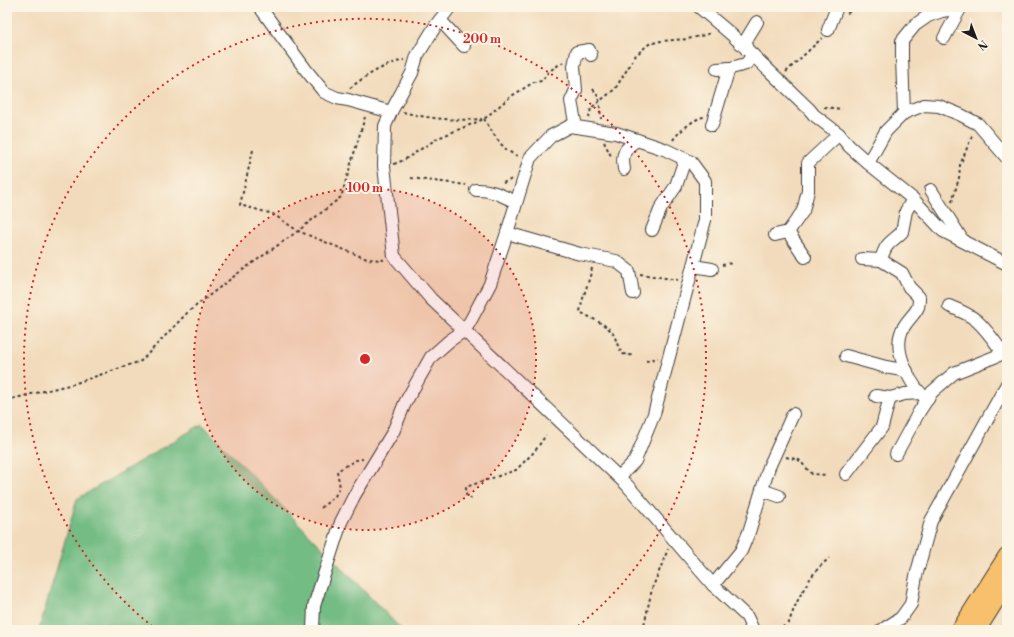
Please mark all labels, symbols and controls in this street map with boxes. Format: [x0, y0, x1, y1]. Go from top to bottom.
north arrow [956, 18, 996, 58]
text: 200 m [463, 32, 501, 47]
text: N [974, 37, 990, 53]
text: 100 m [347, 181, 383, 196]
centre of rings [358, 352, 372, 366]

